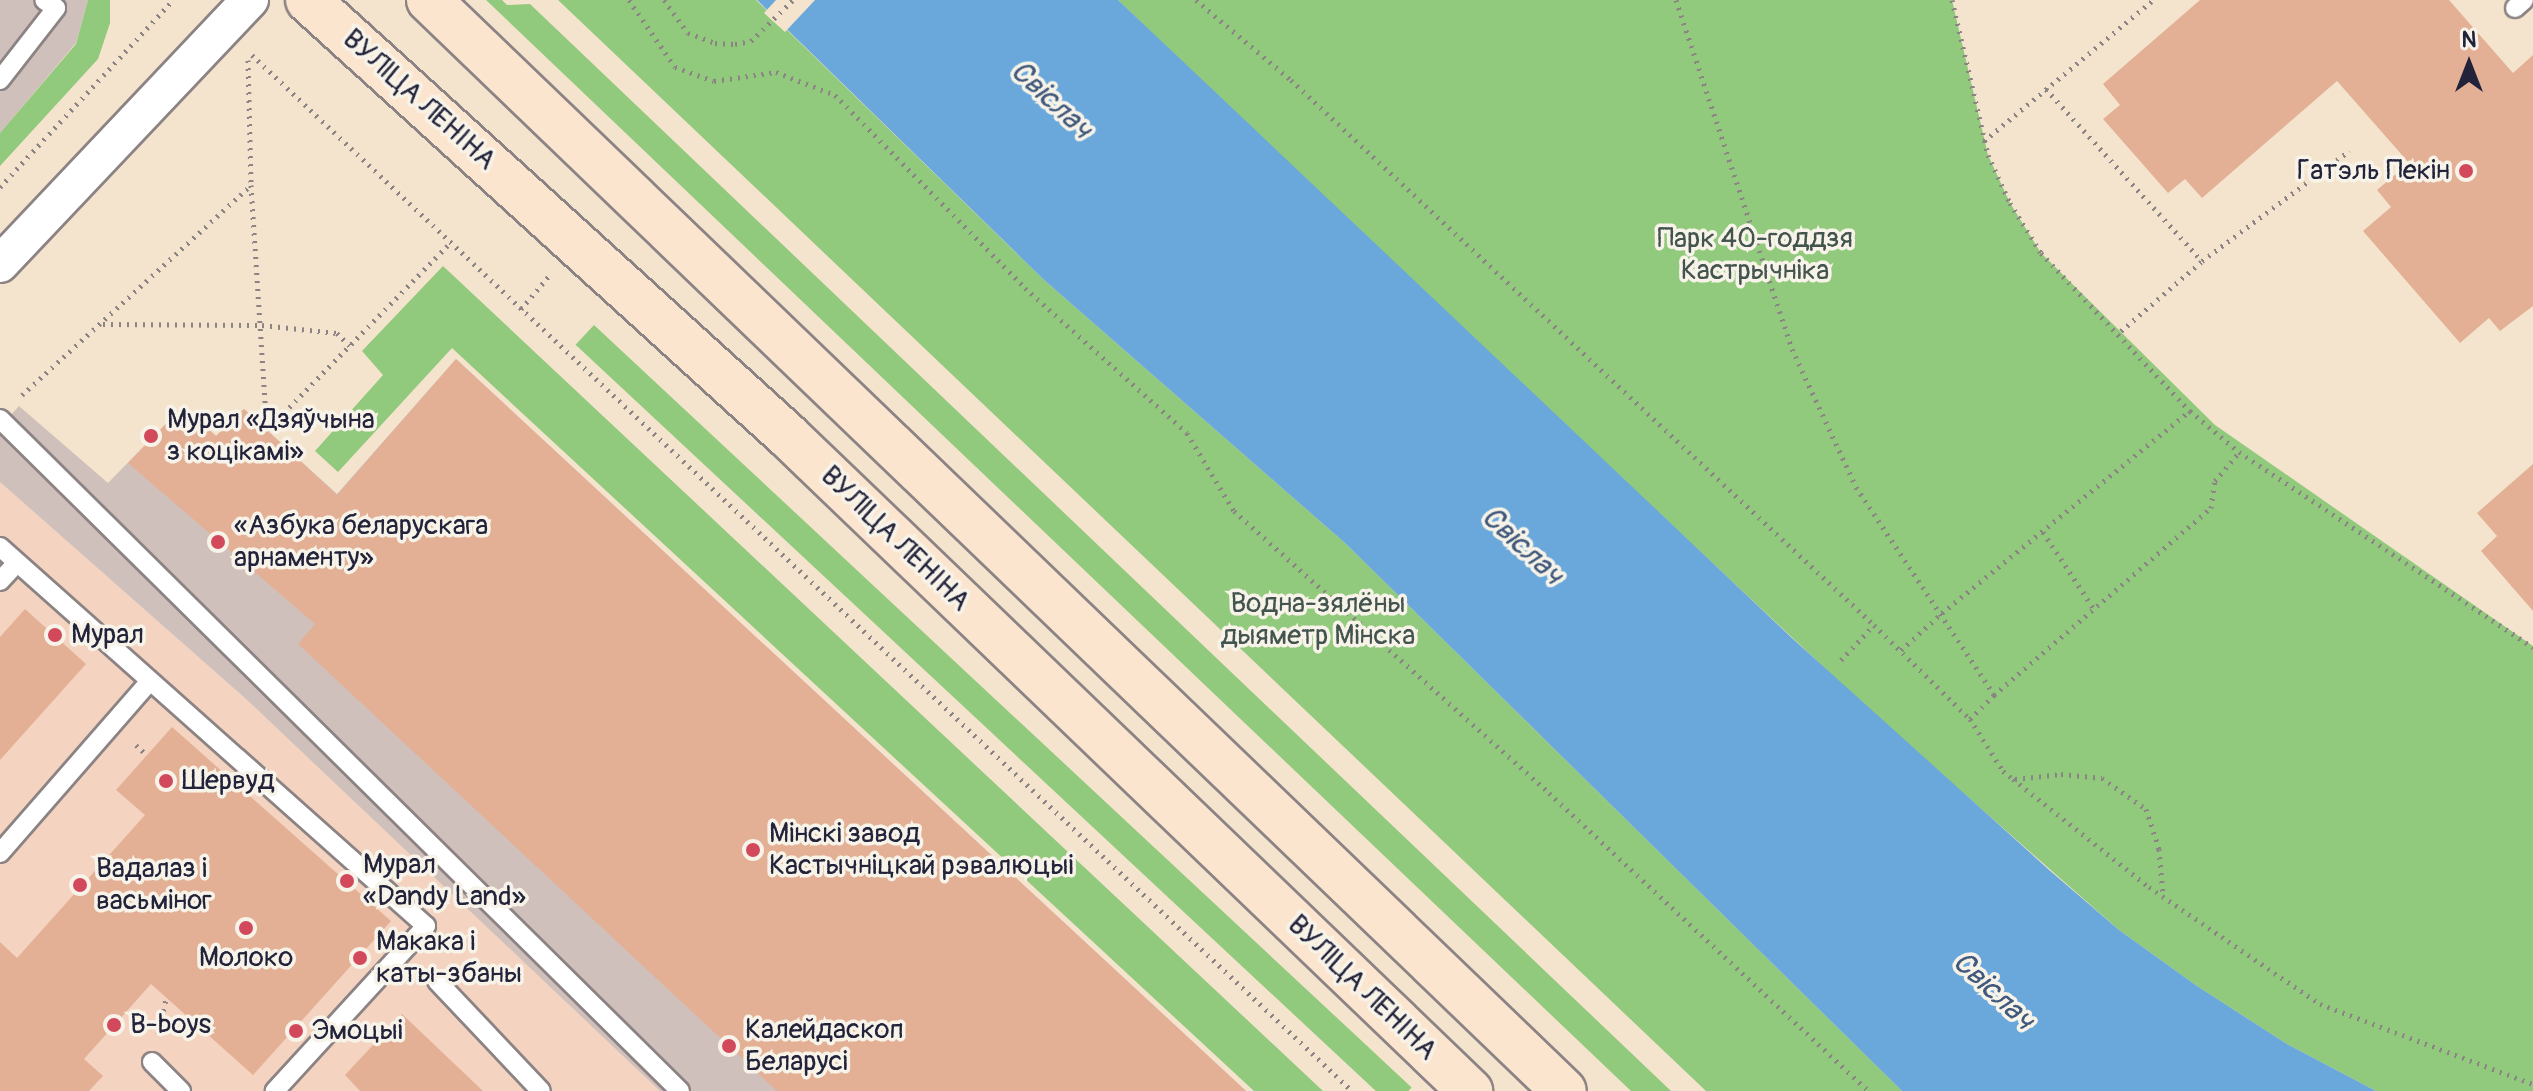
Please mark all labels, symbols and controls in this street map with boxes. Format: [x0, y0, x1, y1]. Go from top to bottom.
street label: ВУЛІЦА ЛЕНІНА [336, 22, 502, 178]
north arrow [2429, 24, 2509, 104]
text: N [2462, 26, 2476, 54]
water label: Свіслач [1003, 53, 1099, 147]
place label: Гатэль Пекін [2297, 154, 2450, 188]
marker: Гатэль Пекін [2457, 162, 2475, 180]
park label: Парк 40-годдзя Кастрычніка [1657, 222, 1853, 288]
place label: Мурал «Дзяўчына з коцікамі» [167, 403, 375, 469]
marker: Мурал «Дзяўчына з коцікамі» [142, 427, 160, 445]
street label: ВУЛІЦА ЛЕНІНА [813, 459, 977, 619]
water label: Свіслач [1474, 499, 1570, 593]
place label: «Азбука беларускага арнаменту» [234, 509, 488, 575]
marker: «Азбука беларускага арнаменту» [209, 533, 227, 551]
park label: Водна-зялёны дыяметр Мінска [1221, 587, 1415, 653]
place label: Мурал [71, 618, 144, 652]
marker: Мурал [46, 626, 64, 644]
place label: Шервуд [182, 764, 274, 798]
marker: Шервуд [157, 772, 175, 790]
place label: Мінскі завод Кастычніцкай рэвалюцыі [769, 817, 1074, 883]
marker: Мінскі завод Кастычніцкай рэвалюцыі [744, 841, 762, 859]
place label: Мурал «Dandy Land» [363, 848, 526, 914]
place label: Вадалаз і васьміног [96, 852, 212, 918]
marker: Мурал «Dandy Land» [338, 872, 356, 890]
marker: Вадалаз і васьміног [71, 876, 89, 894]
street label: ВУЛІЦА ЛЕНІНА [1280, 908, 1444, 1068]
marker: Молоко [237, 919, 255, 937]
place label: Макака і каты-збаны [376, 925, 522, 991]
place label: Молоко [199, 941, 293, 975]
water label: Свіслач [1945, 944, 2041, 1038]
marker: Макака і каты-збаны [351, 949, 369, 967]
place label: B-boys [130, 1008, 211, 1042]
place label: Калейдаскоп Беларусі [745, 1013, 904, 1079]
place label: Эмоцыі [312, 1014, 403, 1048]
marker: B-boys [105, 1016, 123, 1034]
marker: Эмоцыі [287, 1022, 305, 1040]
marker: Калейдаскоп Беларусі [720, 1037, 738, 1055]

